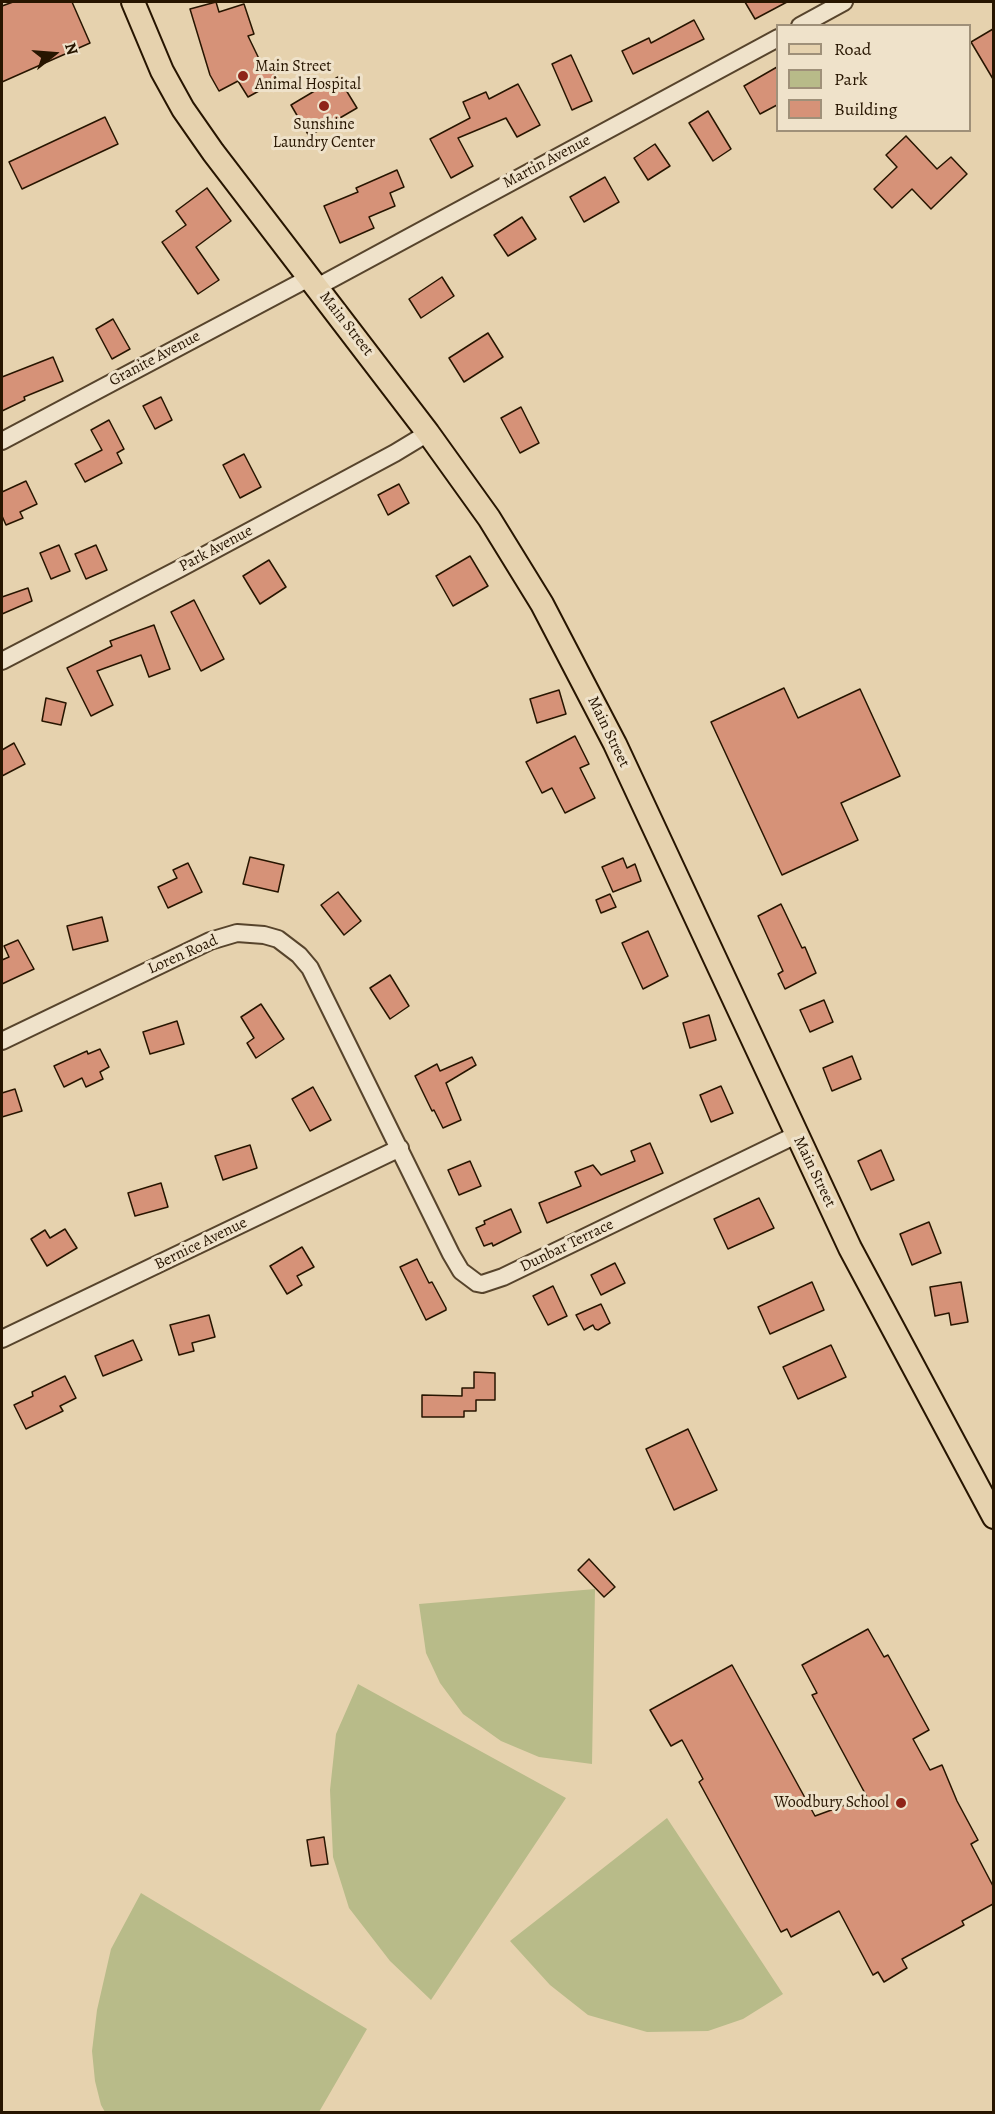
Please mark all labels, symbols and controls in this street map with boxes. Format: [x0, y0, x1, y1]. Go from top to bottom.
north arrow [24, 24, 84, 84]
legend [776, 24, 971, 132]
text: Road [834, 37, 871, 61]
text: N [59, 40, 83, 58]
place label: Main Street Animal Hospital [255, 57, 361, 95]
text: Park [834, 67, 868, 91]
marker: Main Street Animal Hospital [236, 69, 250, 83]
text: Building [834, 97, 898, 121]
marker: Sunshine Laundry Center [317, 99, 331, 113]
place label: Sunshine Laundry Center [273, 115, 375, 153]
street label: Martin Avenue [500, 131, 594, 193]
street label: Main Street [315, 288, 377, 360]
street label: Granite Avenue [106, 327, 204, 391]
street label: Park Avenue [176, 522, 256, 576]
street label: Main Street [583, 693, 633, 771]
street label: Loren Road [145, 931, 221, 979]
street label: Main Street [789, 1133, 839, 1211]
street label: Bernice Avenue [152, 1213, 250, 1275]
street label: Dunbar Terrace [517, 1215, 617, 1277]
place label: Woodbury School [774, 1793, 889, 1813]
marker: Woodbury School [894, 1796, 908, 1810]

